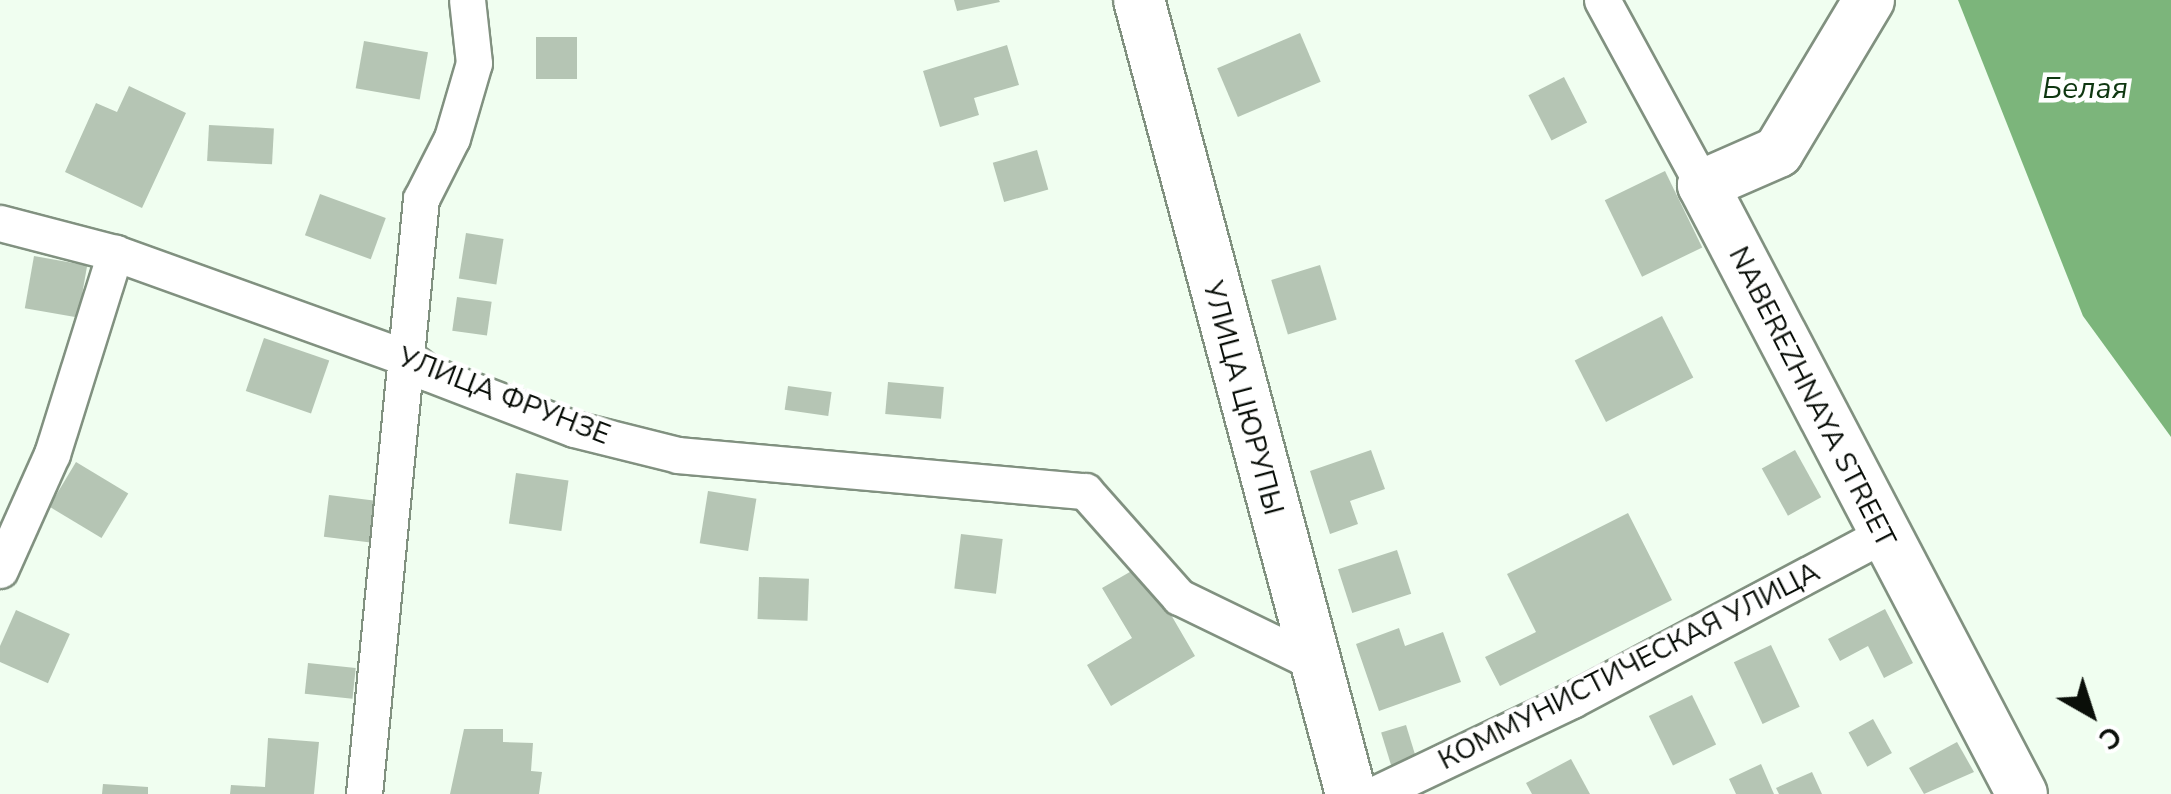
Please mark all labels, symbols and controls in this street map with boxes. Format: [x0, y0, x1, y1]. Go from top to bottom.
water label: Белая [2042, 71, 2128, 107]
street label: NABEREZHNAYA STREET [1722, 241, 1902, 553]
street label: УЛИЦА ЦЮРУПЫ [1196, 277, 1290, 519]
street label: УЛИЦА ФРУНЗЕ [393, 340, 615, 452]
street label: КОММУНИСТИЧЕСКАЯ УЛИЦА [1433, 555, 1825, 777]
north arrow [2041, 664, 2141, 764]
text: С [2091, 717, 2129, 758]

